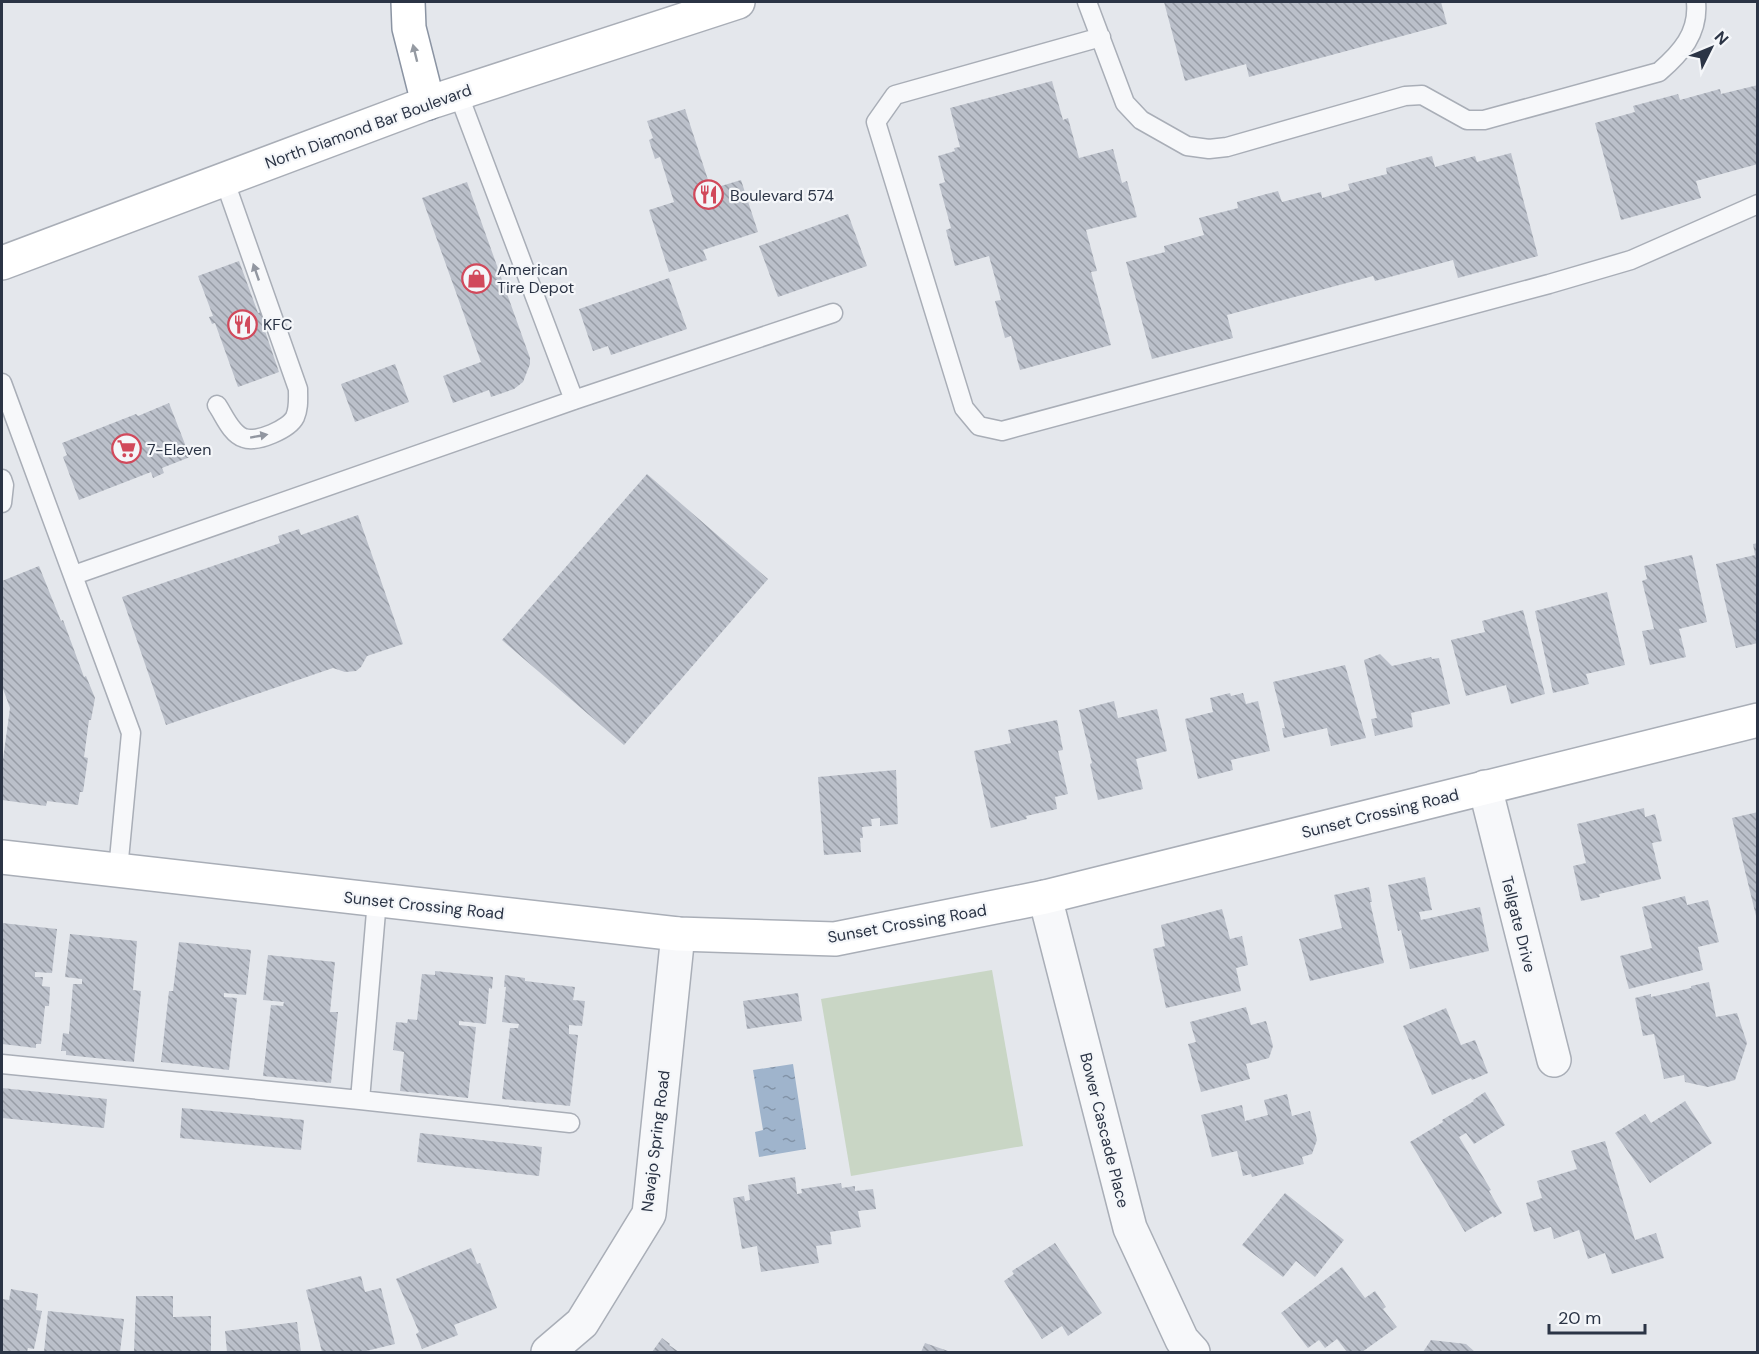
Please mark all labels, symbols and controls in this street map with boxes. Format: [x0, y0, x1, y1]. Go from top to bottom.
north arrow [1681, 18, 1741, 78]
text: N [1710, 27, 1733, 50]
one-way arrow [410, 43, 420, 62]
street label: North Diamond Bar Boulevard [262, 79, 474, 174]
restaurant icon: Boulevard 574 [693, 179, 725, 211]
place label: Boulevard 574 [730, 185, 834, 206]
place label: American Tire Depot [497, 259, 574, 298]
shop icon: American Tire Depot [460, 262, 492, 294]
one-way arrow [251, 263, 261, 281]
restaurant icon: KFC [226, 308, 258, 340]
place label: KFC [263, 314, 292, 335]
one-way arrow [250, 431, 269, 440]
supermarket icon: 7-Eleven [110, 433, 142, 465]
place label: 7-Eleven [147, 439, 211, 460]
street label: Sunset Crossing Road [1299, 784, 1461, 843]
street label: Tellgate Drive [1496, 874, 1541, 974]
street label: Sunset Crossing Road [343, 887, 505, 924]
street label: Sunset Crossing Road [826, 899, 988, 948]
street label: Bower Cascade Place [1075, 1050, 1134, 1210]
street label: Navajo Spring Road [636, 1069, 675, 1213]
scale bar [1549, 1297, 1645, 1335]
text: 20 m [1558, 1306, 1601, 1330]

